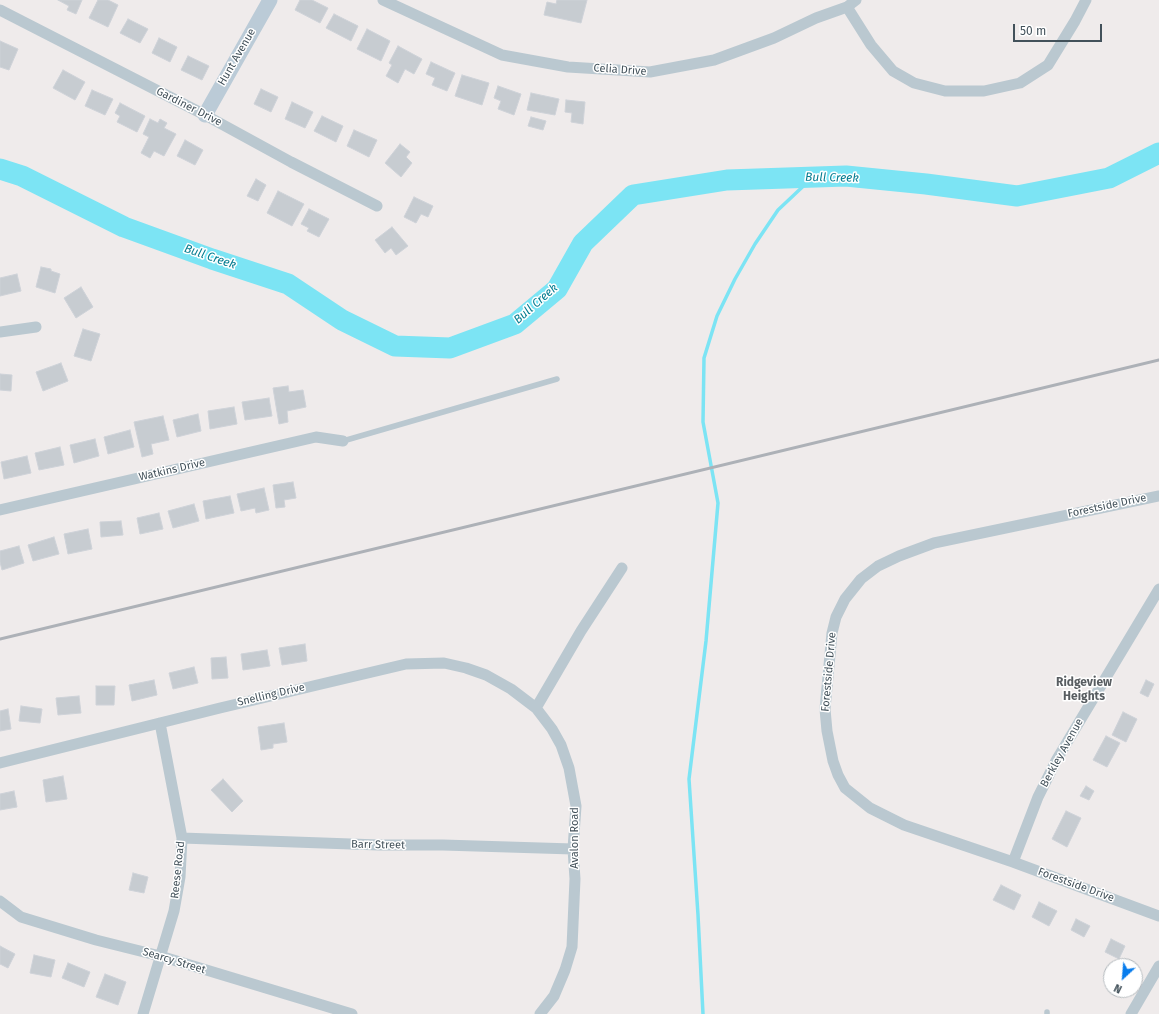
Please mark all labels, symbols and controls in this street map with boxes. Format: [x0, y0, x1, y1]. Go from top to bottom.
scale bar [1015, 16, 1104, 42]
text: 50 m [1020, 24, 1046, 38]
street label: Hunt Avenue [215, 26, 259, 88]
street label: Celia Drive [593, 62, 647, 78]
street label: Gardiner Drive [154, 85, 224, 129]
water label: Bull Creek [805, 170, 859, 186]
water label: Bull Creek [182, 241, 238, 273]
water label: Bull Creek [511, 281, 561, 327]
street label: Watkins Drive [138, 456, 206, 484]
street label: Forestside Drive [1067, 491, 1147, 521]
street label: Forestside Drive [819, 632, 839, 712]
district label: Ridgeview Heights [1056, 676, 1112, 704]
street label: Snelling Drive [236, 681, 306, 709]
street label: Berkley Avenue [1038, 716, 1086, 790]
street label: Avalon Road [568, 807, 582, 869]
street label: Barr Street [351, 838, 405, 852]
street label: Reese Road [168, 841, 188, 899]
street label: Forestside Drive [1036, 865, 1116, 905]
street label: Searcy Street [141, 945, 207, 977]
north arrow [1103, 958, 1143, 998]
text: N [1112, 981, 1124, 996]

